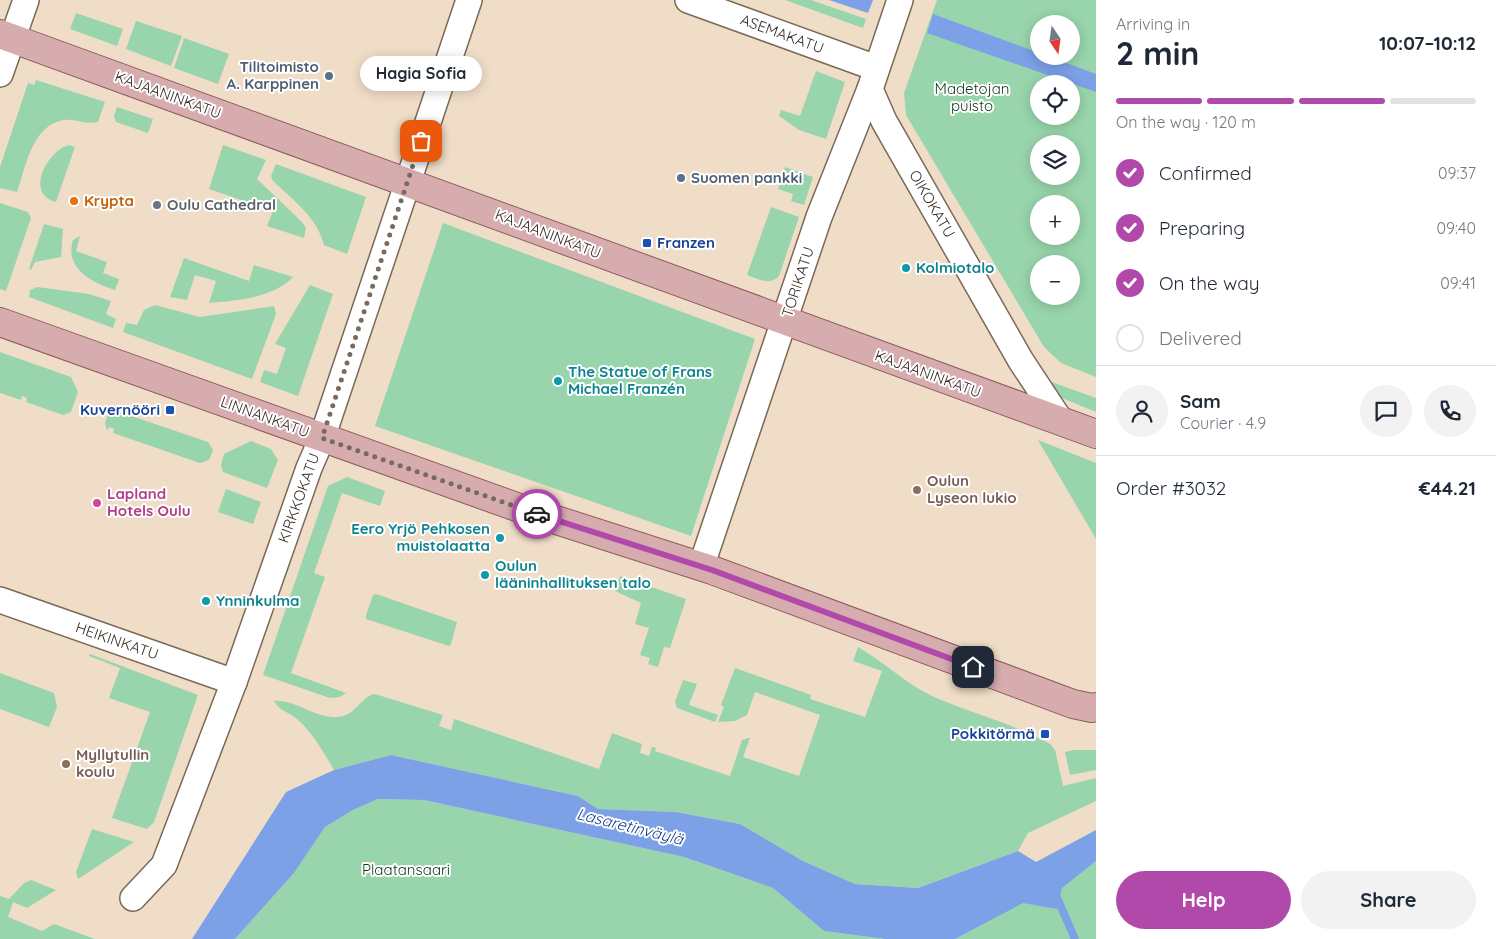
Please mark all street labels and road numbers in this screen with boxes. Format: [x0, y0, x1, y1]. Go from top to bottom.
street label: ASEMAKATU [738, 10, 827, 57]
street label: KAJAANINKATU [112, 66, 224, 123]
street label: OIKOKATU [905, 166, 959, 241]
street label: KAJAANINKATU [492, 205, 604, 262]
street label: TORIKATU [777, 244, 818, 319]
street label: KAJAANINKATU [872, 345, 984, 402]
street label: LINNANKATU [218, 392, 312, 441]
street label: KIRKKOKATU [274, 450, 324, 545]
street label: HEIKINKATU [73, 617, 161, 664]

